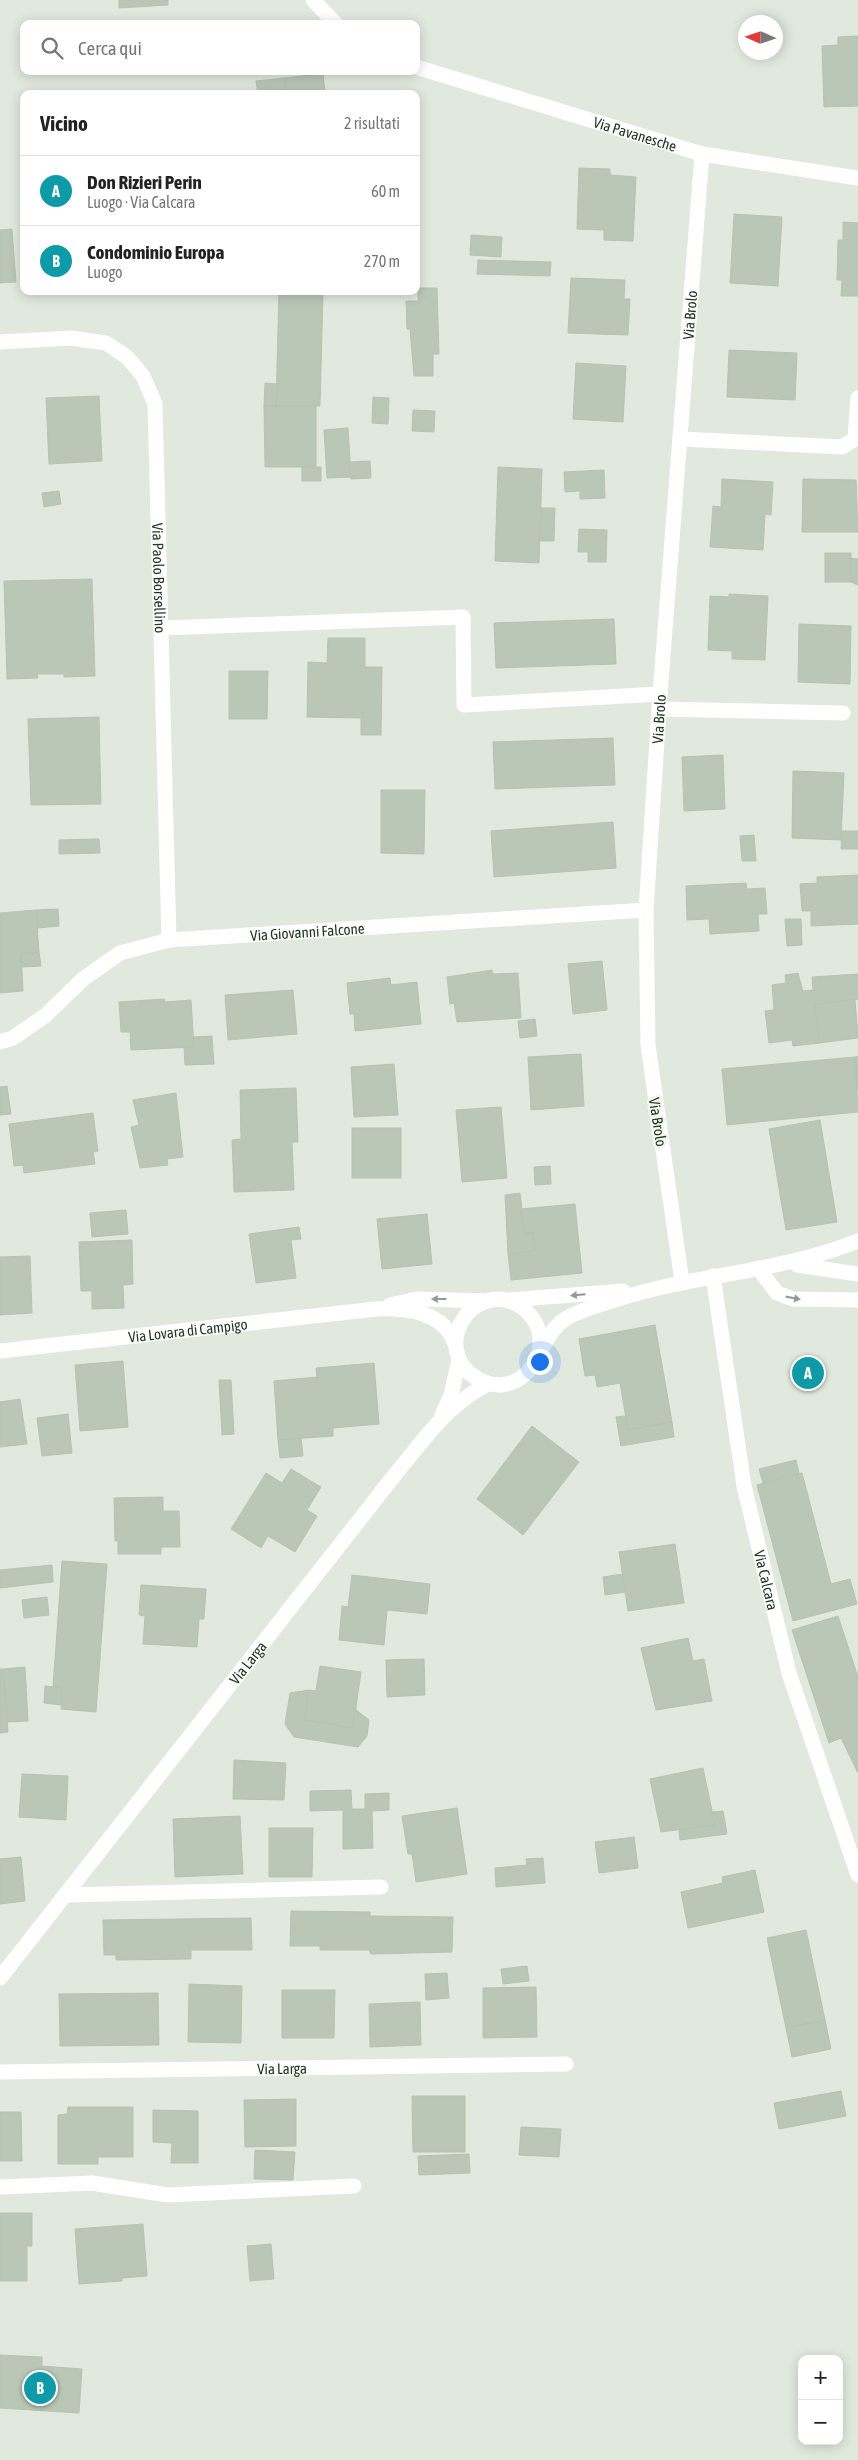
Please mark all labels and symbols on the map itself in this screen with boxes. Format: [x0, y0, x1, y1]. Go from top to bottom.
north arrow [738, 15, 783, 60]
street label: Via Pavanesche [591, 113, 679, 154]
street label: Via Brolo [679, 290, 700, 340]
street label: Via Paolo Borsellino [150, 523, 169, 633]
street label: Via Brolo [648, 694, 668, 744]
street label: Via Giovanni Falcone [250, 919, 365, 943]
street label: Via Brolo [646, 1096, 670, 1148]
one-way arrow [570, 1291, 586, 1299]
one-way arrow [786, 1294, 802, 1302]
one-way arrow [431, 1295, 447, 1303]
street label: Via Lovara di Campigo [127, 1315, 248, 1345]
your location [527, 1349, 553, 1375]
pin: A [792, 1354, 824, 1392]
street label: Via Calcara [751, 1548, 782, 1612]
street label: Via Larga [225, 1638, 270, 1687]
street label: Via Larga [257, 2059, 307, 2077]
pin: B [24, 2369, 56, 2407]

